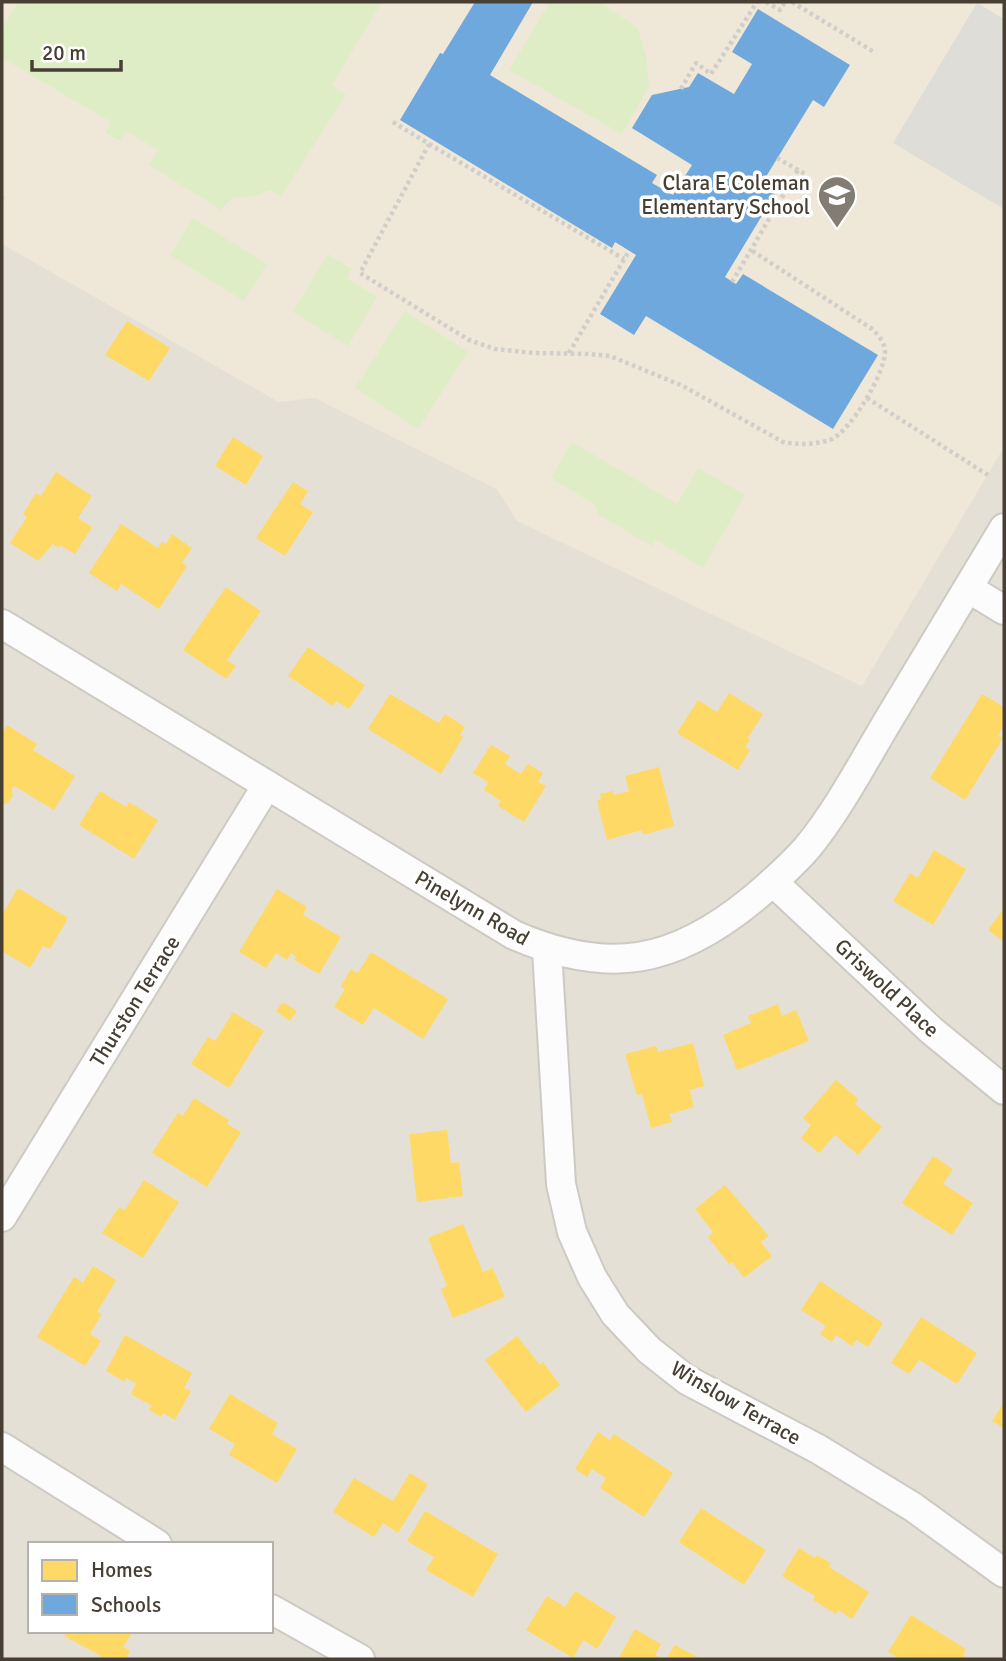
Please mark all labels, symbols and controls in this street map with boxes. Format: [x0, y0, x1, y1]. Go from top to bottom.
scale bar [32, 28, 121, 72]
text: 20 m [42, 40, 86, 66]
place label: Clara E Coleman Elementary School [641, 170, 810, 220]
school or university icon: Clara E Coleman Elementary School [816, 174, 858, 229]
street label: Pinelynn Road [410, 865, 534, 951]
street label: Thurston Terrace [84, 931, 186, 1071]
street label: Griswold Place [829, 933, 945, 1043]
street label: Winslow Terrace [666, 1355, 806, 1451]
legend [28, 1542, 273, 1633]
text: Homes [91, 1557, 153, 1583]
text: Schools [91, 1592, 161, 1618]

